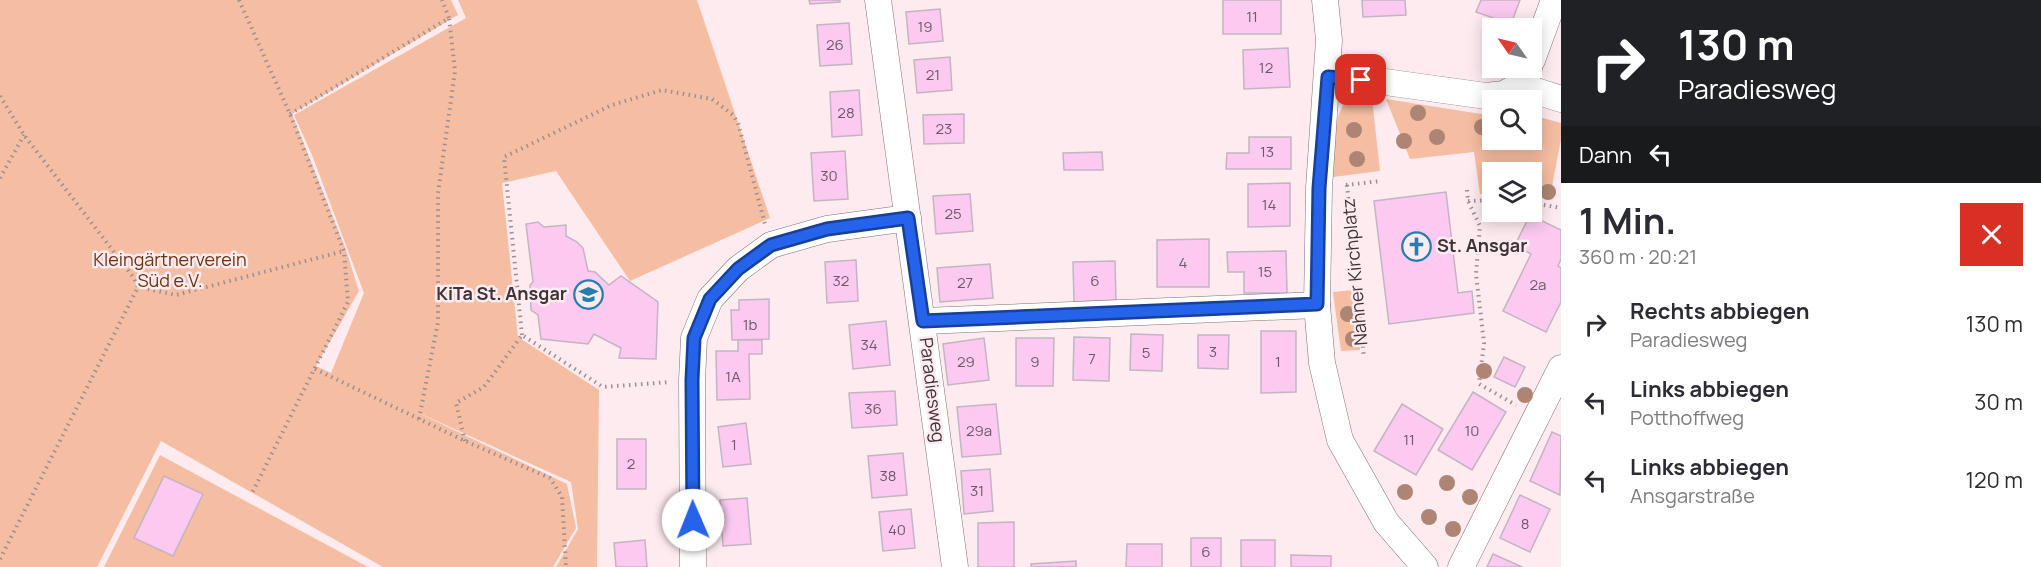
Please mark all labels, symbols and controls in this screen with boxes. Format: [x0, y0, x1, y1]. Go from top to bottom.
house number: 11 [1246, 6, 1258, 27]
text: 130 m [1678, 15, 1795, 73]
house number: 19 [917, 16, 933, 37]
north arrow [1482, 18, 1542, 78]
map controls [1482, 18, 1542, 222]
icon: right [1579, 24, 1657, 102]
house number: 26 [826, 34, 844, 55]
pin [1335, 54, 1386, 105]
house number: 12 [1259, 57, 1273, 78]
icon: arrive [1344, 63, 1377, 96]
house number: 21 [926, 64, 940, 85]
text: Paradiesweg [1678, 70, 1837, 107]
button: search [1482, 90, 1542, 150]
house number: 28 [837, 102, 855, 123]
house number: 23 [936, 118, 952, 139]
icon: left [1644, 138, 1677, 171]
text: Dann [1579, 140, 1632, 170]
house number: 13 [1260, 141, 1274, 162]
button: layers [1482, 162, 1542, 222]
house number: 30 [820, 165, 838, 186]
house number: 14 [1262, 194, 1276, 215]
text: 1 Min. [1579, 196, 1676, 245]
street label: Nahner Kirchplatz [1336, 197, 1372, 347]
house number: 25 [944, 203, 962, 224]
button: close [1960, 203, 2023, 266]
church icon: St. Ansgar [1400, 230, 1432, 262]
place label: St. Ansgar [1437, 233, 1527, 257]
text: 360 m · 20:21 [1579, 243, 1697, 270]
park label: Kleingärtnerverein Süd e.V. [93, 247, 247, 292]
house number: 4 [1179, 252, 1188, 273]
house number: 15 [1258, 261, 1272, 282]
house number: 32 [833, 270, 849, 291]
house number: 6 [1090, 270, 1100, 291]
house number: 27 [957, 272, 973, 293]
house number: 2a [1530, 274, 1546, 295]
school or university icon: KiTa St. Ansgar [572, 278, 604, 310]
place label: KiTa St. Ansgar [436, 281, 567, 305]
text: Rechts abbiegen [1630, 296, 1809, 326]
icon: right [1579, 308, 1612, 341]
text: 130 m [1966, 309, 2023, 339]
house number: 1b [743, 314, 757, 335]
text: Paradiesweg [1630, 326, 1747, 353]
house number: 34 [860, 334, 878, 355]
street label: Paradiesweg [915, 336, 951, 444]
house number: 3 [1209, 341, 1217, 362]
house number: 5 [1142, 342, 1150, 363]
house number: 7 [1088, 348, 1096, 369]
house number: 29 [957, 351, 975, 372]
house number: 9 [1030, 351, 1040, 372]
house number: 1 [1275, 351, 1281, 372]
house number: 1A [725, 366, 741, 387]
text: Links abbiegen [1630, 374, 1789, 404]
icon: left [1579, 386, 1612, 419]
text: 30 m [1974, 387, 2023, 417]
house number: 36 [864, 398, 882, 419]
text: Potthoffweg [1630, 404, 1744, 431]
house number: 29a [966, 420, 992, 441]
house number: 10 [1465, 420, 1480, 441]
house number: 11 [1403, 429, 1415, 450]
house number: 1 [731, 434, 737, 455]
text: Links abbiegen [1630, 452, 1789, 482]
house number: 2 [627, 453, 635, 474]
icon: left [1579, 464, 1612, 497]
house number: 38 [879, 465, 897, 486]
text: 120 m [1965, 465, 2023, 495]
house number: 31 [970, 480, 984, 501]
text: Ansgarstraße [1630, 482, 1755, 509]
position arrow [661, 488, 725, 552]
house number: 8 [1521, 513, 1529, 534]
house number: 40 [888, 519, 906, 540]
house number: 6 [1201, 541, 1211, 562]

